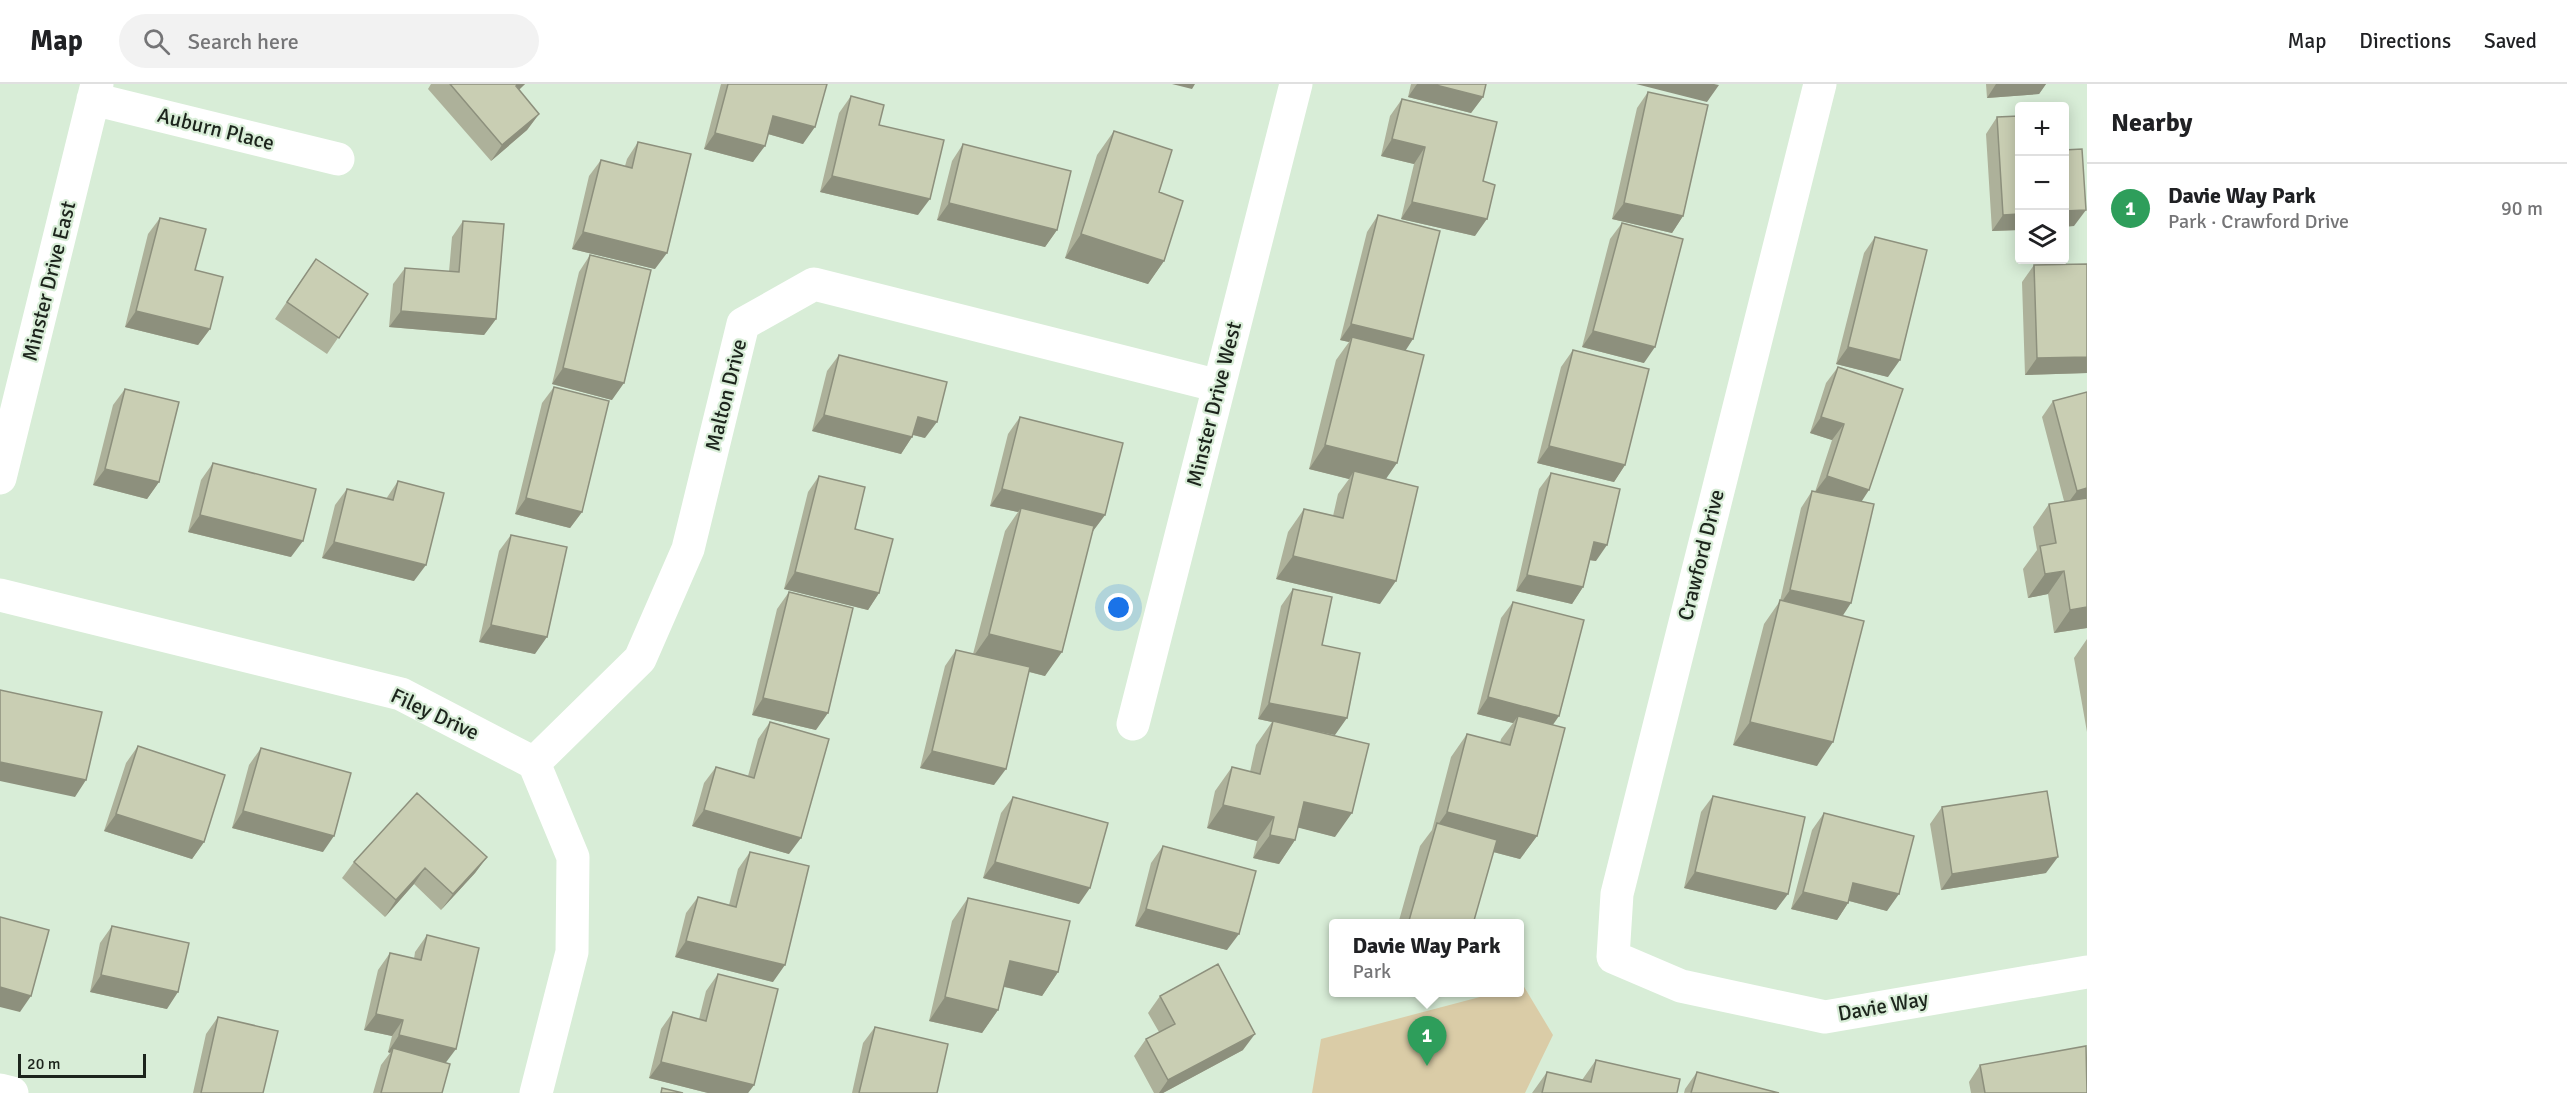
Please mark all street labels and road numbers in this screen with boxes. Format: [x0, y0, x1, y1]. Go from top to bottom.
street label: Auburn Place [155, 102, 277, 156]
street label: Minster Drive East [17, 198, 81, 364]
street label: Minster Drive West [1181, 319, 1247, 489]
street label: Malton Drive [700, 336, 752, 454]
street label: Crawford Drive [1672, 487, 1730, 623]
street label: Filey Drive [387, 682, 483, 746]
street label: Davie Way [1836, 985, 1930, 1027]

